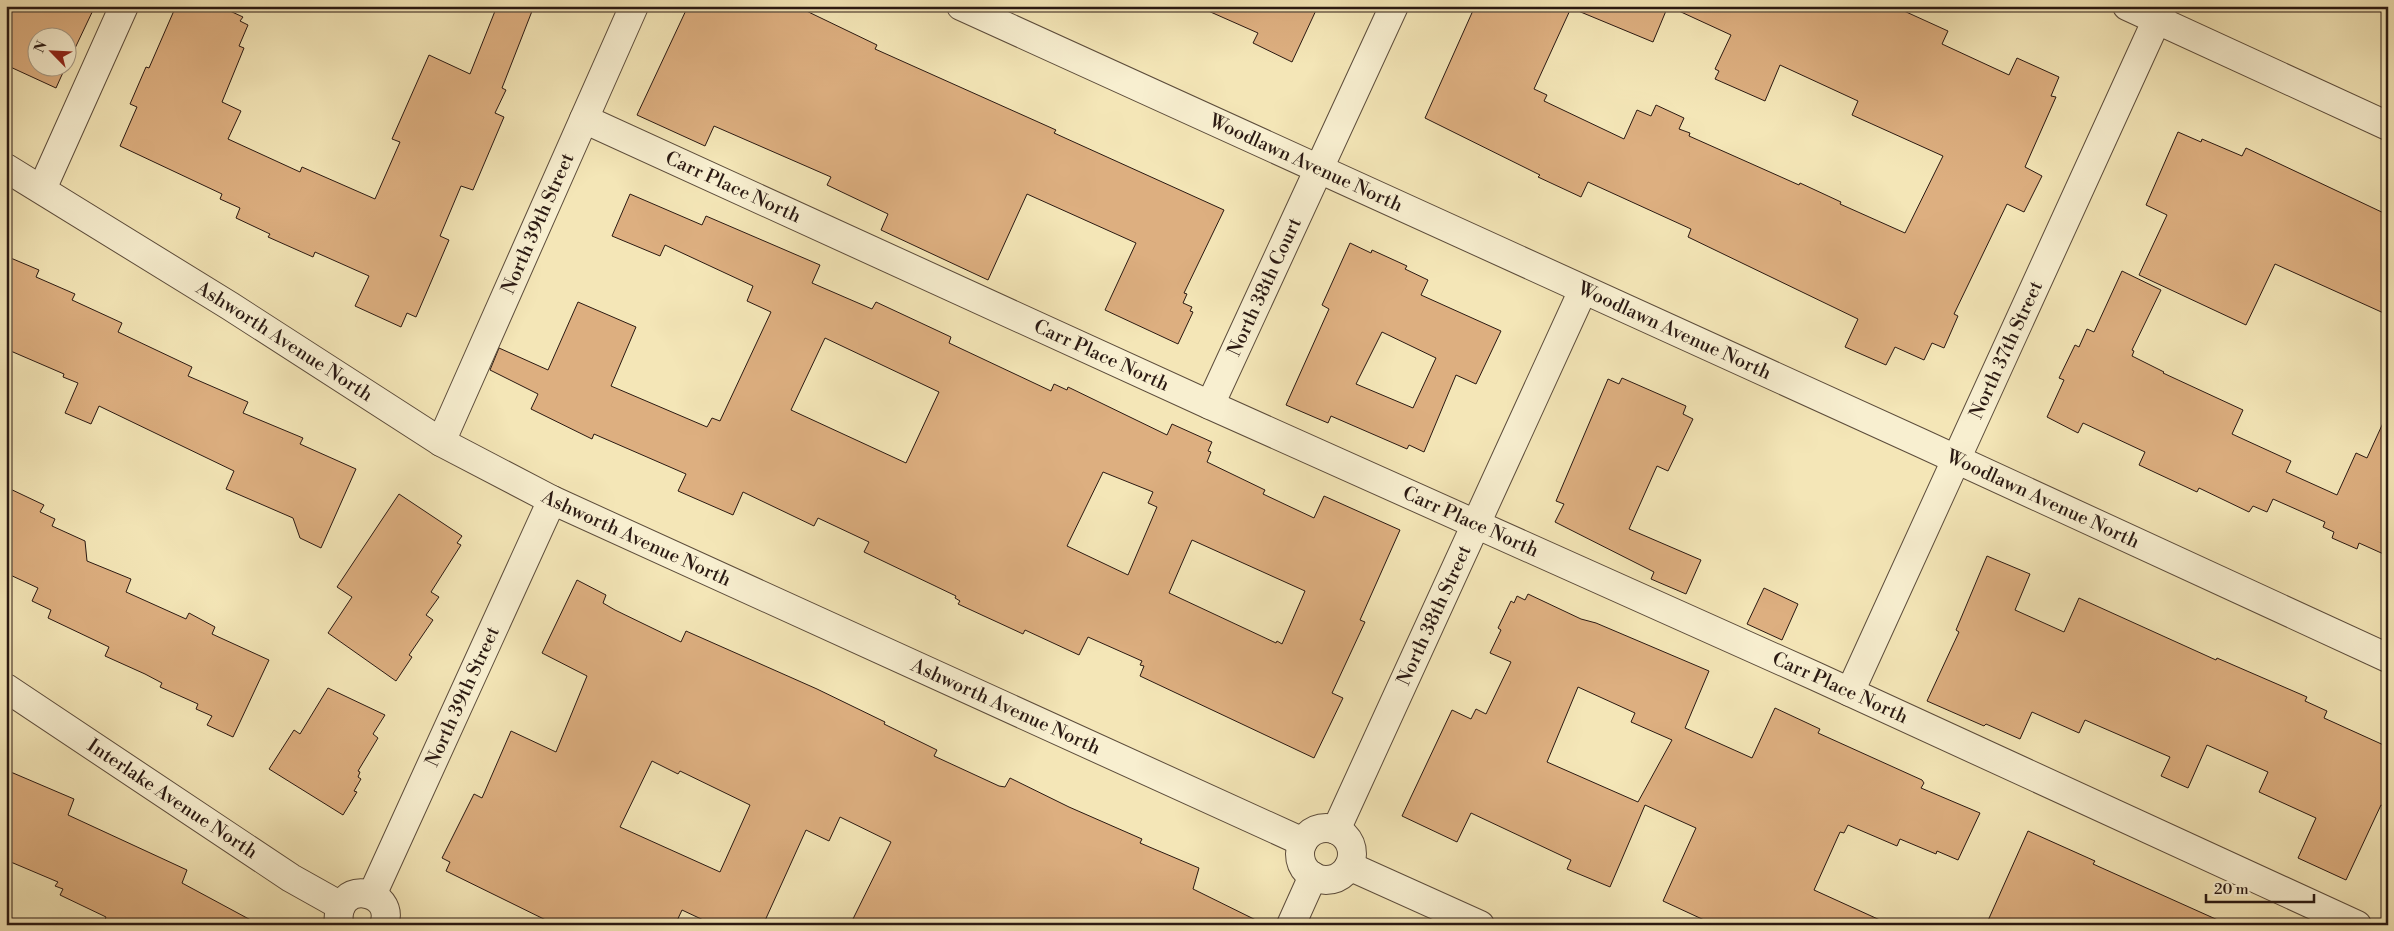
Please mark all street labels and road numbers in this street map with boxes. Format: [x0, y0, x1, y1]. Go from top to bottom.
street label: Woodlawn Avenue North [1205, 108, 1406, 217]
street label: Carr Place North [662, 146, 805, 228]
street label: North 39th Street [496, 149, 579, 298]
street label: North 38th Court [1222, 214, 1307, 360]
street label: Ashworth Avenue North [191, 275, 377, 407]
street label: Woodlawn Avenue North [1573, 276, 1775, 385]
street label: North 37th Street [1964, 277, 2048, 423]
street label: Carr Place North [1030, 314, 1173, 397]
street label: Woodlawn Avenue North [1942, 444, 2143, 554]
street label: Carr Place North [1399, 481, 1543, 563]
street label: Ashworth Avenue North [537, 484, 735, 592]
street label: North 38th Street [1392, 541, 1477, 689]
street label: North 39th Street [420, 622, 505, 771]
street label: Carr Place North [1769, 646, 1912, 729]
street label: Ashworth Avenue North [906, 653, 1104, 760]
street label: Interlake Avenue North [83, 734, 262, 864]

